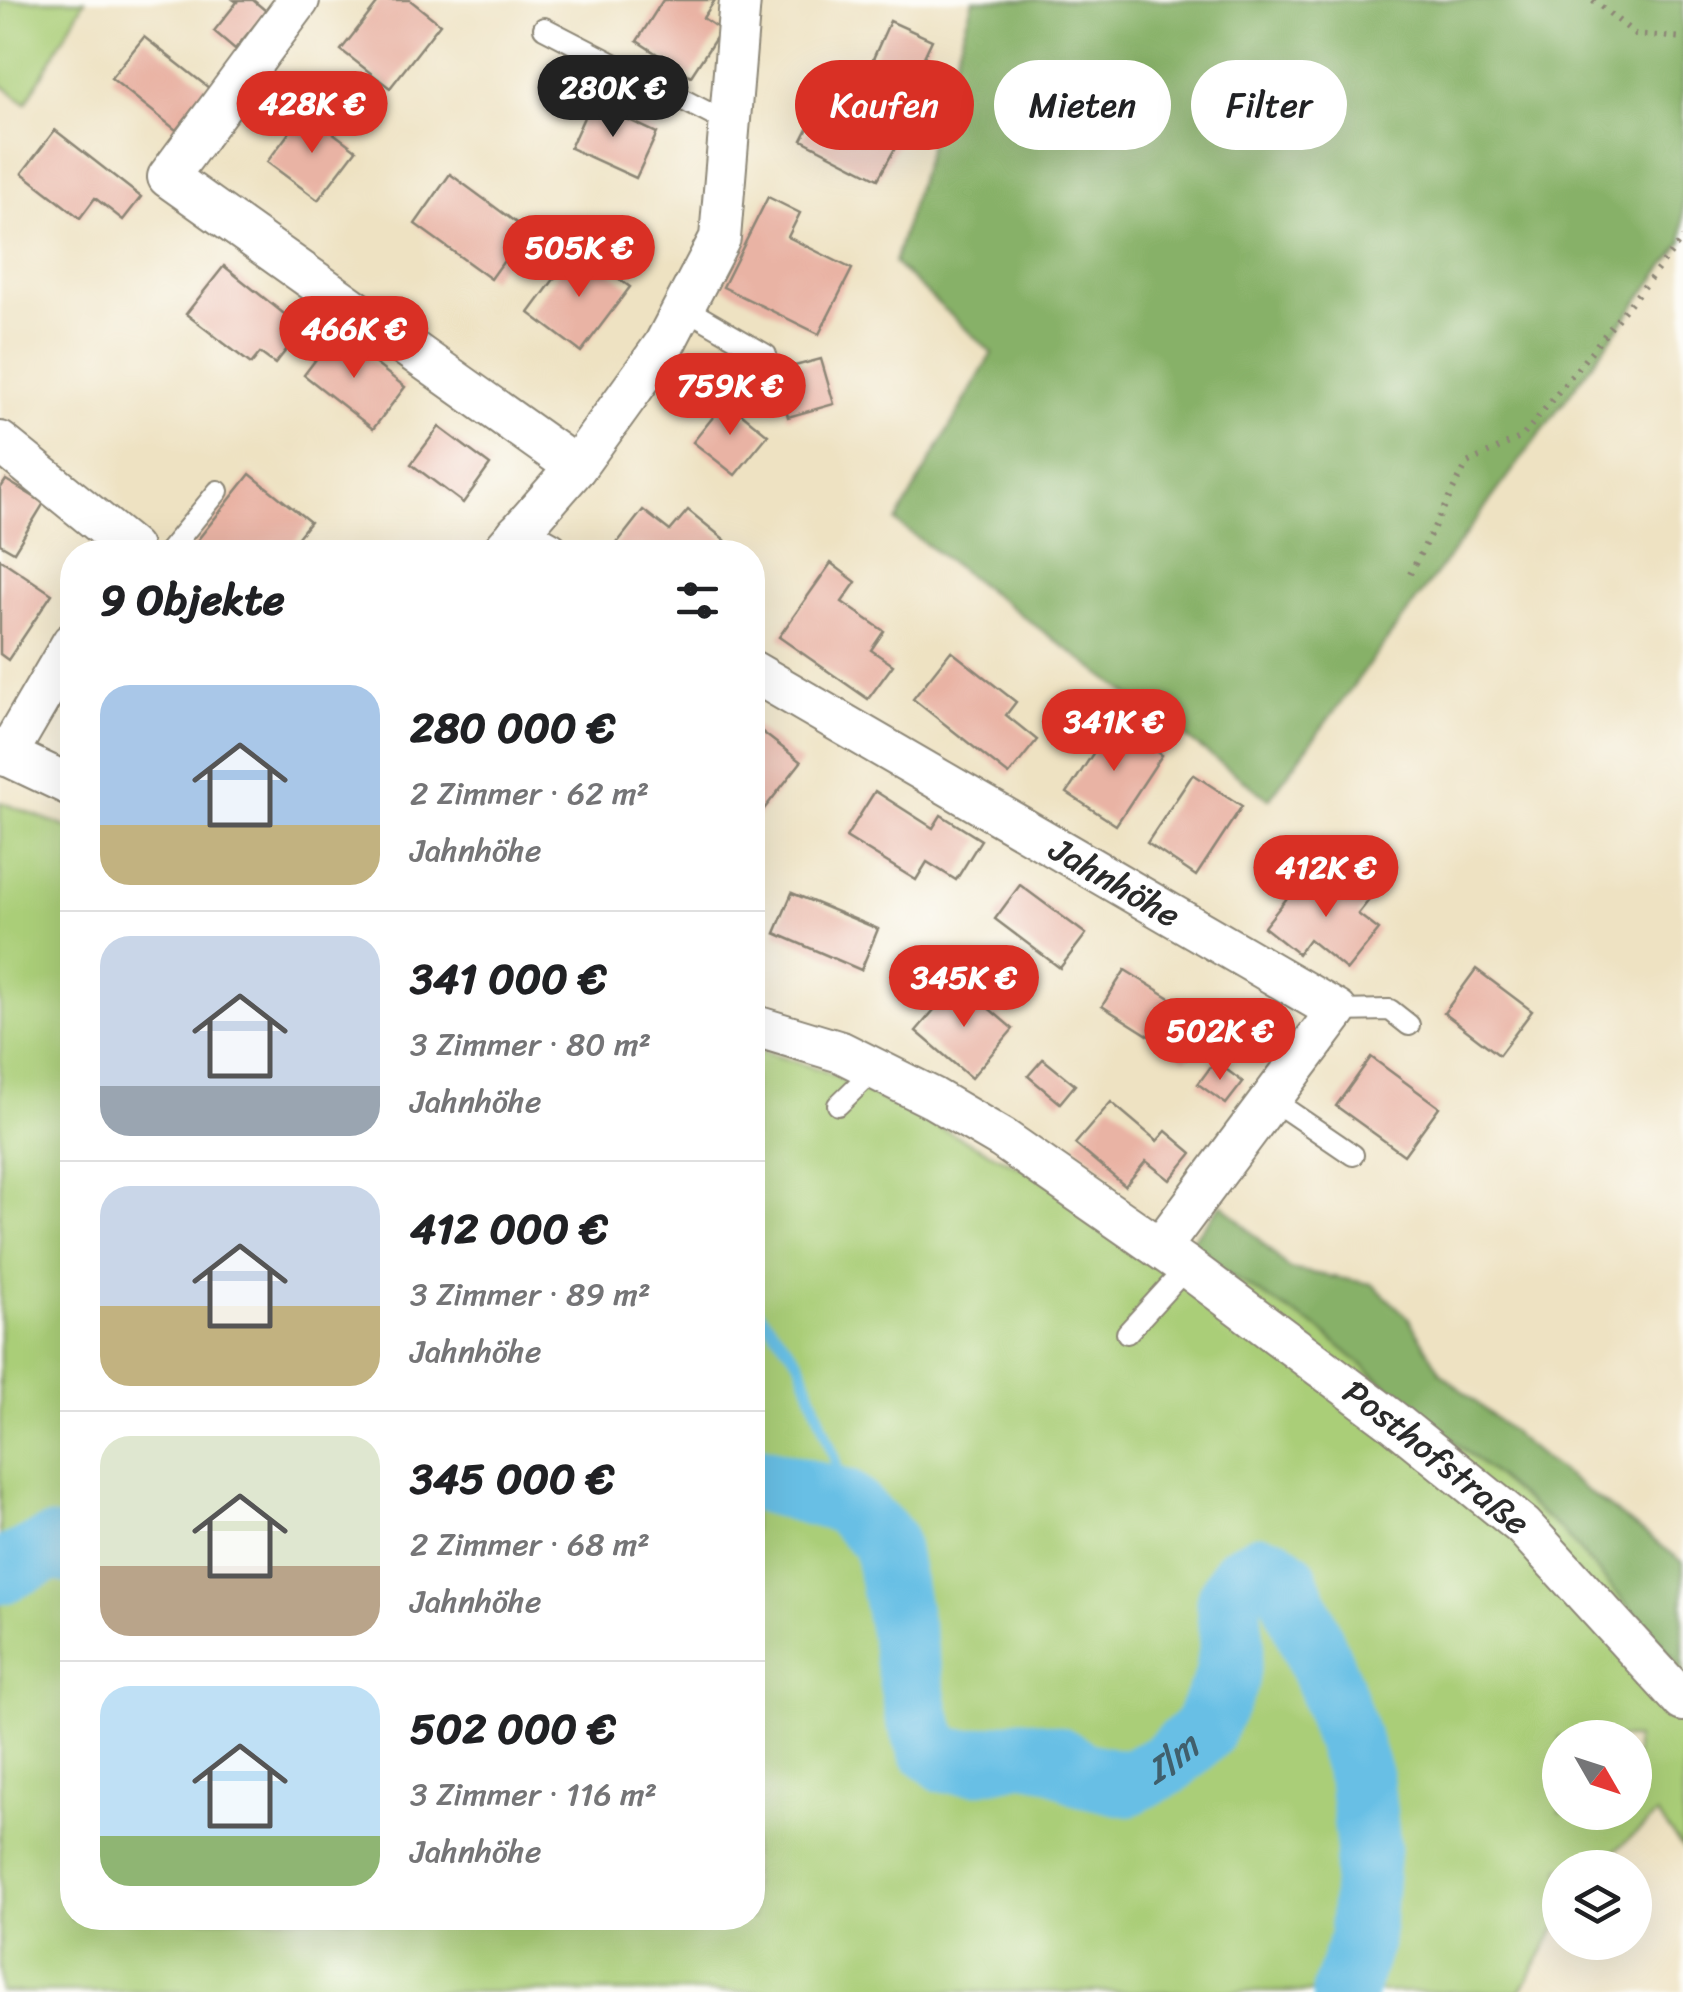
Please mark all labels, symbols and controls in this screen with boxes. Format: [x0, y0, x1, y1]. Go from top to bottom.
pin: 280K € [532, 55, 694, 140]
text: 280K € [559, 59, 667, 116]
chip: Kaufen [795, 60, 974, 150]
chip: Mieten [994, 60, 1171, 150]
chip: Filter [1191, 60, 1347, 150]
pin: 428K € [231, 71, 393, 156]
text: 428K € [259, 75, 365, 132]
pin: 505K € [498, 215, 660, 300]
text: 505K € [525, 219, 633, 276]
pin: 466K € [273, 296, 435, 381]
text: 466K € [301, 300, 407, 357]
pin: 759K € [649, 353, 811, 438]
text: 759K € [677, 357, 783, 414]
text: 9 Objekte [100, 563, 284, 637]
icon: filters [670, 573, 725, 628]
pin: 341K € [1033, 689, 1195, 774]
text: 280 000 € [410, 691, 615, 765]
text: 341K € [1064, 693, 1164, 750]
icon: home [180, 725, 300, 845]
text: 2 Zimmer · 62 m² [410, 765, 649, 822]
street label: Jahnhöhe [1037, 819, 1193, 945]
text: Jahnhöhe [410, 822, 541, 879]
pin: 412K € [1245, 835, 1407, 920]
text: 412K € [1275, 839, 1377, 896]
text: 341 000 € [410, 942, 607, 1016]
pin: 345K € [883, 945, 1045, 1030]
text: 345K € [911, 949, 1017, 1006]
icon: home [180, 976, 300, 1096]
pin: 502K € [1139, 998, 1301, 1083]
text: 502K € [1166, 1002, 1274, 1059]
text: 3 Zimmer · 80 m² [410, 1016, 651, 1073]
text: Jahnhöhe [410, 1073, 541, 1130]
text: 412 000 € [410, 1192, 608, 1266]
icon: home [180, 1226, 300, 1346]
text: 3 Zimmer · 89 m² [410, 1266, 650, 1323]
text: Jahnhöhe [410, 1323, 541, 1380]
street label: Posthofstraße [1329, 1362, 1545, 1552]
text: 345 000 € [410, 1442, 614, 1516]
icon: home [180, 1476, 300, 1596]
text: 2 Zimmer · 68 m² [410, 1516, 650, 1573]
text: Jahnhöhe [410, 1573, 541, 1630]
text: 502 000 € [410, 1692, 616, 1766]
water label: Ilm [1134, 1714, 1218, 1804]
north arrow [1542, 1720, 1652, 1830]
map controls [1542, 1720, 1652, 1960]
icon: home [180, 1726, 300, 1846]
text: 3 Zimmer · 116 m² [410, 1766, 657, 1823]
text: Jahnhöhe [410, 1823, 541, 1880]
button: layers [1542, 1850, 1652, 1960]

